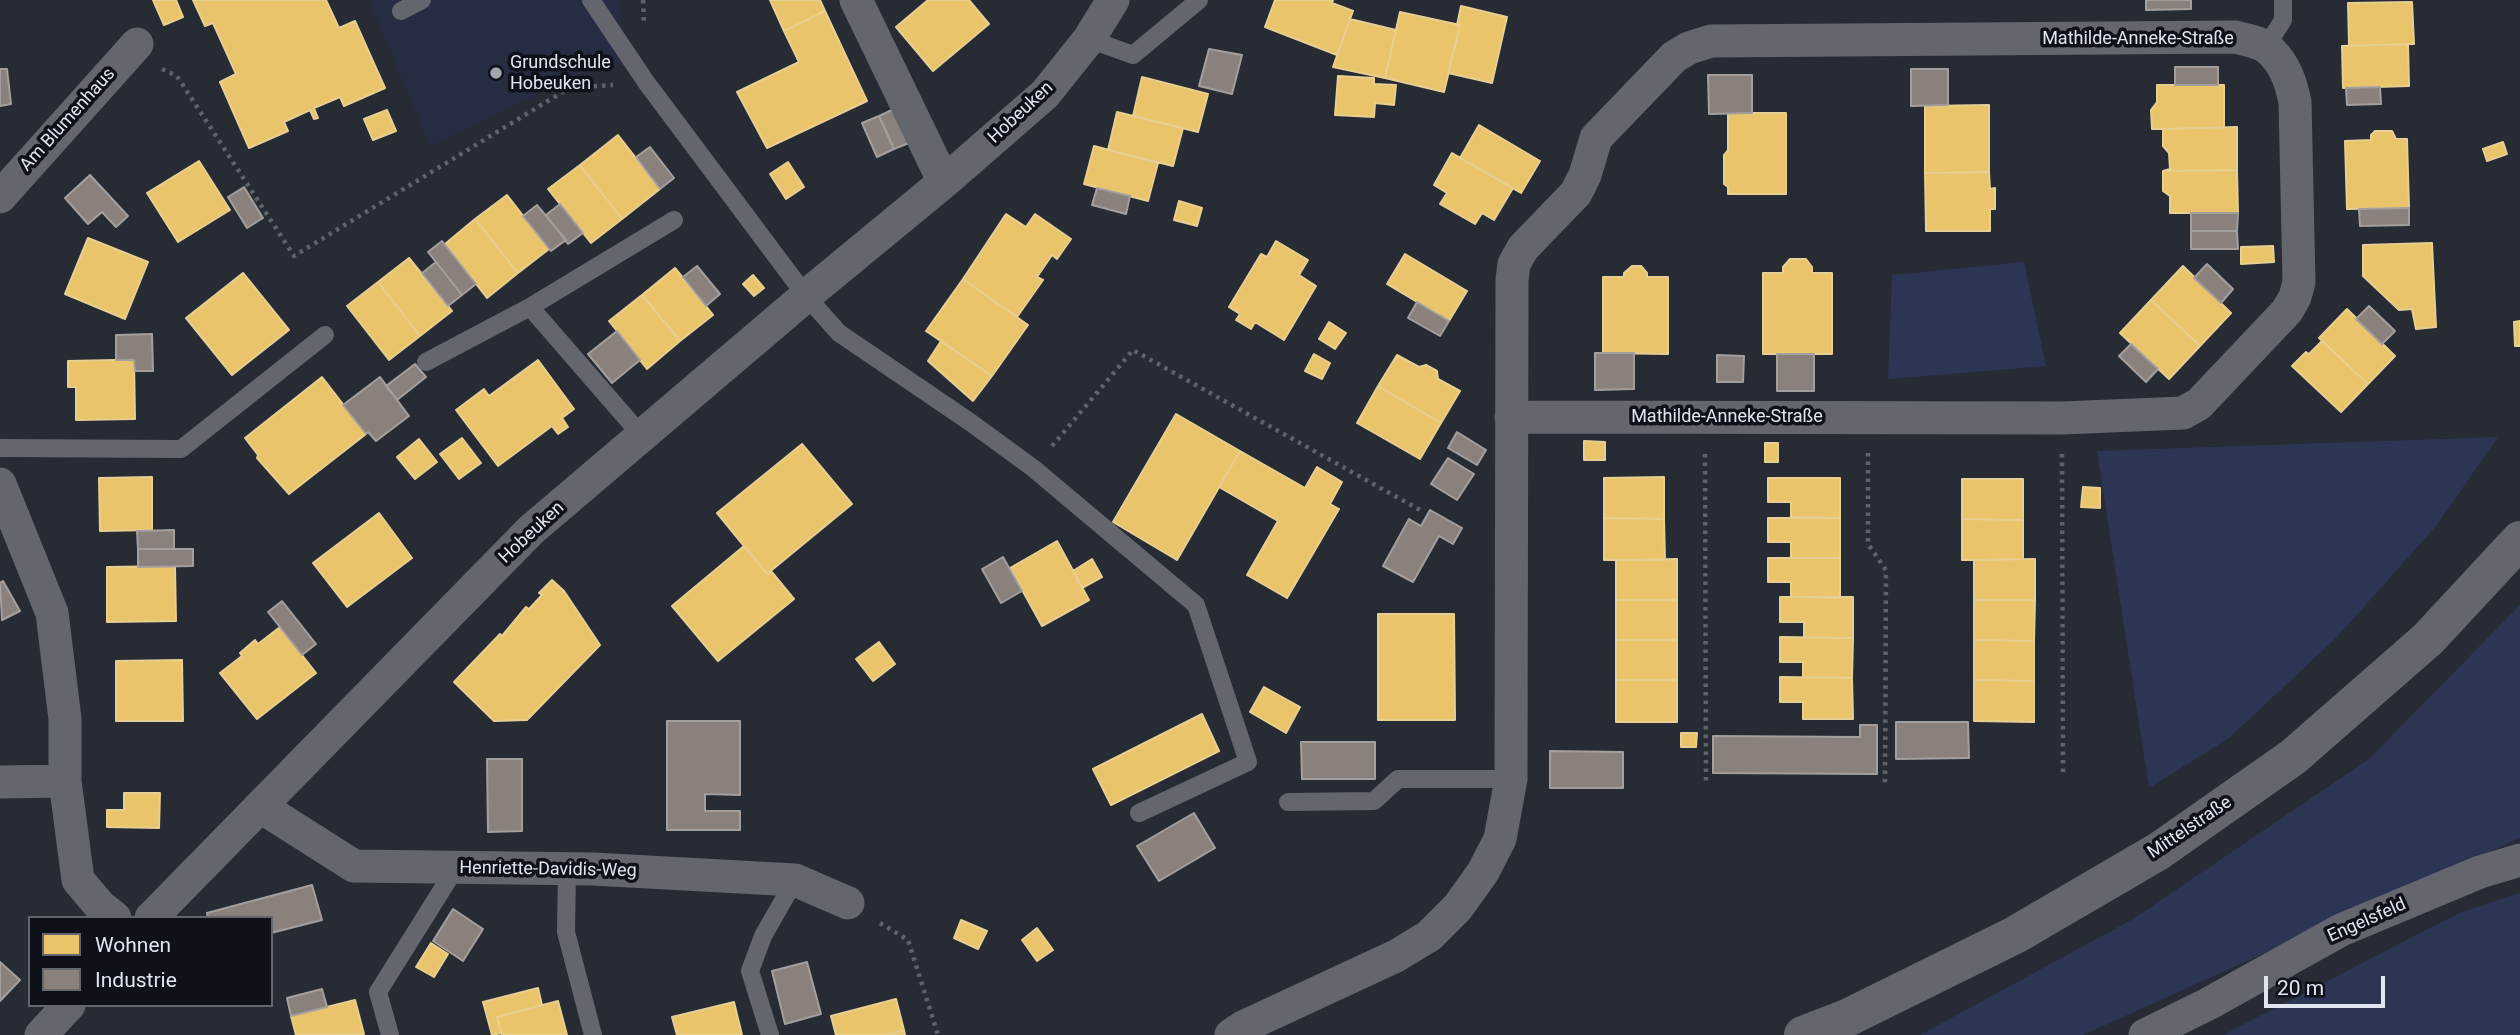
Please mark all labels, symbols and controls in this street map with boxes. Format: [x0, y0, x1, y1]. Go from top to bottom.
street label: Mathilde-Anneke-Straße [2042, 28, 2234, 50]
place label: Grundschule Hobeuken [510, 52, 611, 94]
street label: Am Blumenhaus [16, 64, 120, 176]
marker: Grundschule Hobeuken [488, 65, 504, 81]
street label: Hobeuken [984, 77, 1058, 149]
street label: Mathilde-Anneke-Straße [1631, 406, 1823, 428]
street label: Hobeuken [495, 497, 569, 569]
street label: Mittelstraße [2144, 792, 2236, 864]
street label: Henriette-Davidis-Weg [459, 858, 637, 882]
street label: Engelsfeld [2324, 894, 2410, 948]
legend [28, 916, 273, 1007]
text: Wohnen [95, 933, 171, 957]
scale bar [2268, 962, 2389, 1006]
text: Industrie [95, 968, 177, 992]
text: 20 m [2277, 976, 2324, 1000]

